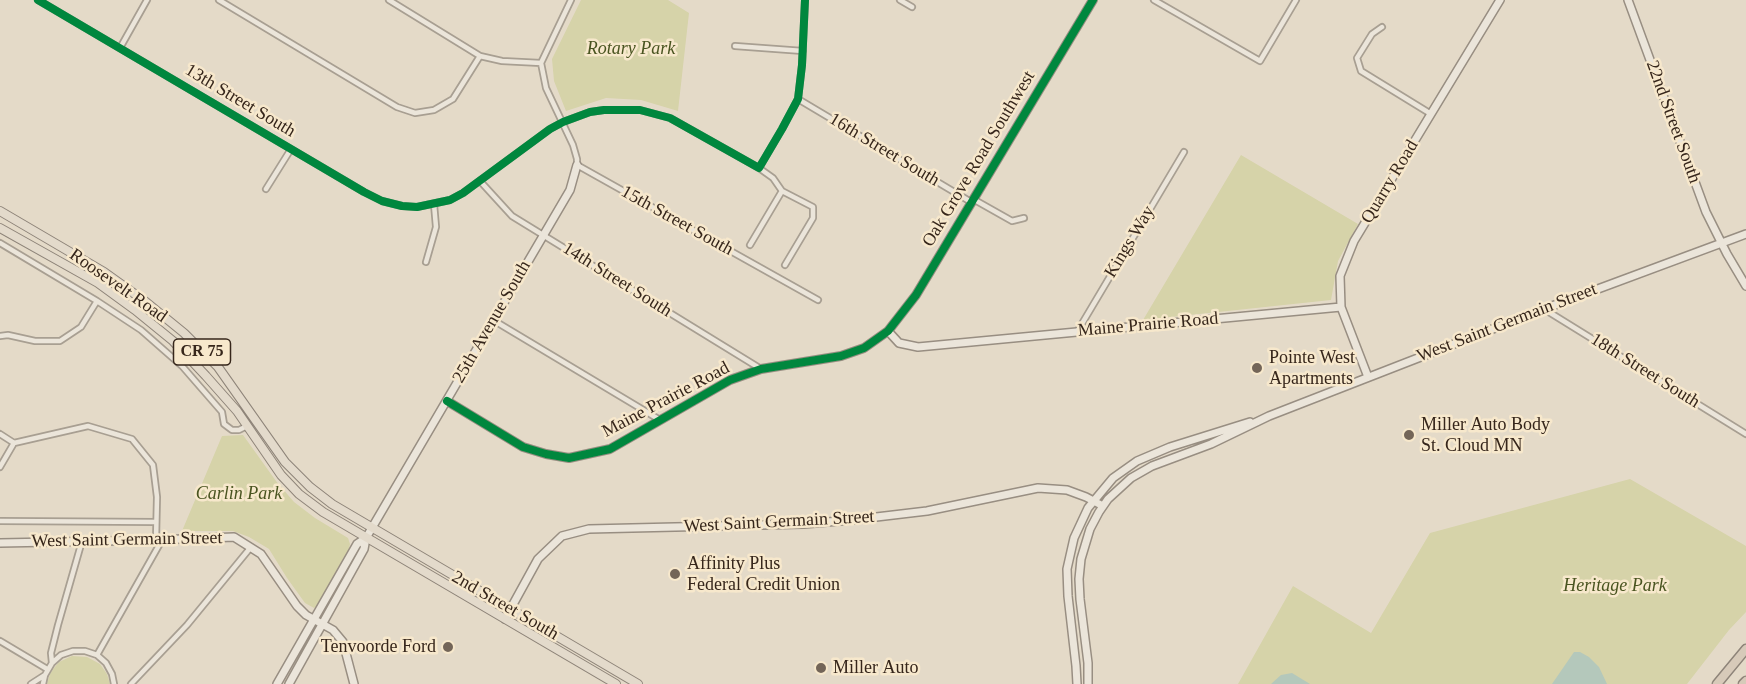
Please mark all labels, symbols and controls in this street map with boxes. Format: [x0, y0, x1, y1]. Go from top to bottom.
park label: Rotary Park [587, 38, 675, 60]
street label: 22nd Street South [1641, 58, 1705, 186]
street label: 13th Street South [181, 60, 299, 142]
street label: Oak Grove Road Southwest [918, 67, 1040, 251]
street label: 16th Street South [825, 109, 943, 191]
street label: Quarry Road [1357, 136, 1423, 228]
street label: 15th Street South [617, 181, 737, 261]
street label: Kings Way [1100, 202, 1160, 282]
street label: 14th Street South [558, 238, 676, 322]
street label: Roosevelt Road [65, 244, 171, 328]
street label: 25th Avenue South [448, 257, 536, 387]
street label: West Saint Germain Street [1414, 279, 1600, 367]
street label: Maine Prairie Road [1077, 308, 1219, 342]
street label: 18th Street South [1586, 329, 1704, 413]
road number: CR 75 [174, 339, 230, 365]
place label: Pointe West Apartments [1269, 347, 1355, 389]
street label: Maine Prairie Road [599, 357, 733, 443]
marker: Pointe West Apartments [1250, 361, 1264, 375]
place label: Miller Auto Body St. Cloud MN [1421, 414, 1550, 456]
marker: Miller Auto Body St. Cloud MN [1402, 428, 1416, 442]
park label: Carlin Park [196, 483, 282, 505]
street label: West Saint Germain Street [683, 506, 875, 538]
street label: West Saint Germain Street [31, 528, 223, 552]
place label: Affinity Plus Federal Credit Union [687, 553, 840, 596]
street label: 2nd Street South [448, 567, 562, 645]
marker: Affinity Plus Federal Credit Union [668, 567, 682, 581]
park label: Heritage Park [1563, 575, 1667, 597]
place label: Tenvoorde Ford [321, 636, 436, 658]
marker: Tenvoorde Ford [441, 640, 455, 654]
place label: Miller Auto [833, 657, 918, 679]
marker: Miller Auto [814, 661, 828, 675]

